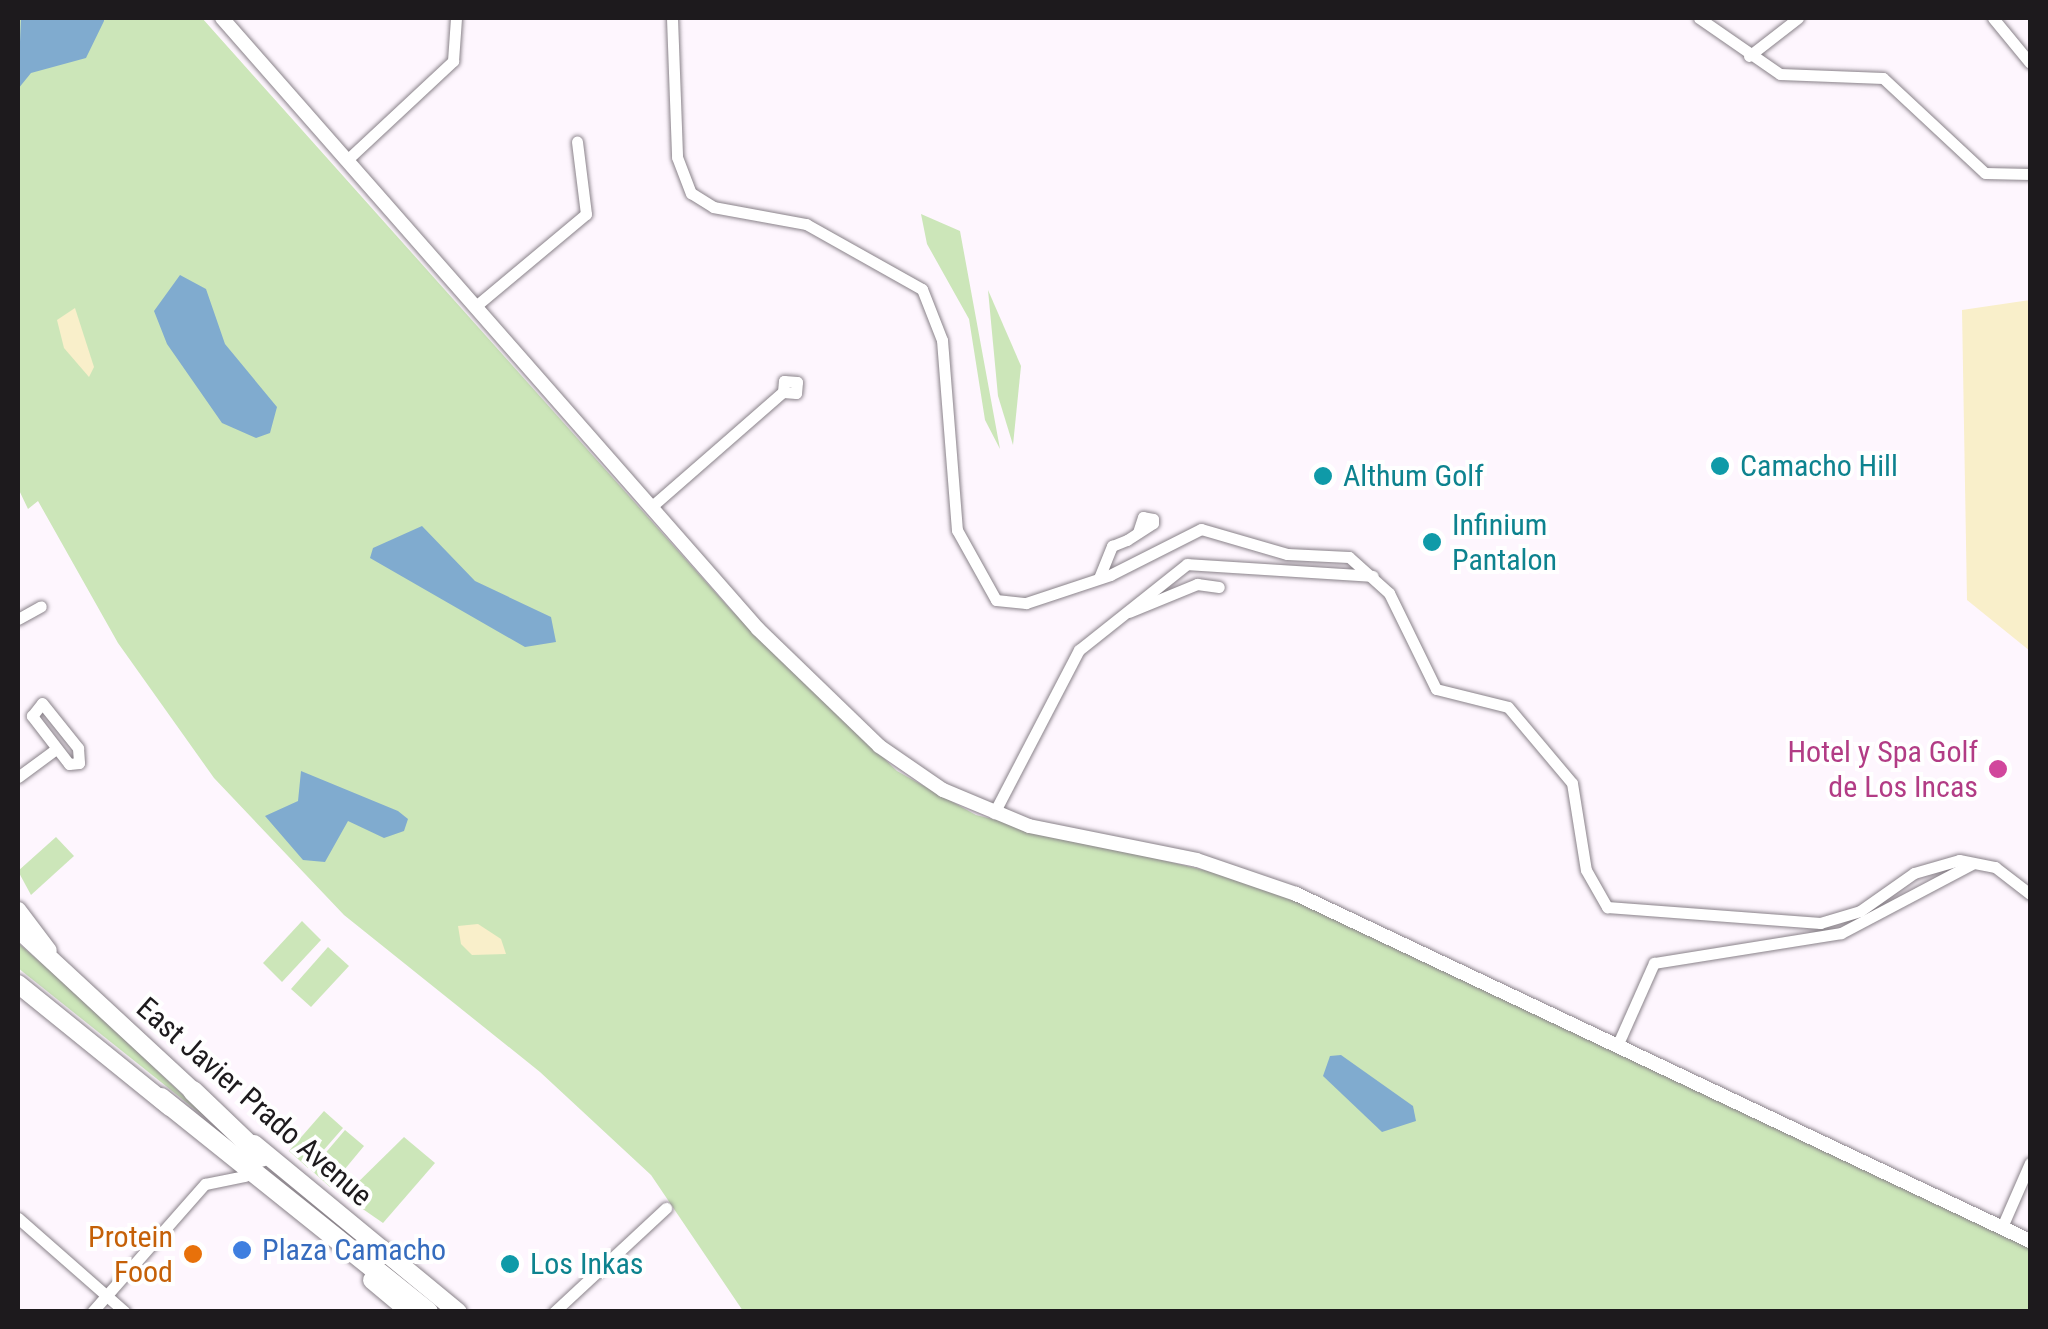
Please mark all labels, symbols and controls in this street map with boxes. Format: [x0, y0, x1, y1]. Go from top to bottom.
place label: Camacho Hill [1740, 448, 1898, 484]
marker: Camacho Hill [1709, 455, 1731, 477]
place label: Althum Golf [1343, 458, 1484, 494]
marker: Althum Golf [1312, 465, 1334, 487]
place label: Infinium Pantalon [1452, 507, 1557, 578]
marker: Infinium Pantalon [1421, 531, 1443, 553]
place label: Hotel y Spa Golf de Los Incas [1787, 734, 1978, 804]
marker: Hotel y Spa Golf de Los Incas [1987, 758, 2009, 780]
street label: East Javier Prado Avenue [129, 990, 379, 1214]
place label: Protein Food [88, 1219, 173, 1290]
place label: Plaza Camacho [262, 1232, 446, 1268]
marker: Plaza Camacho [231, 1239, 253, 1261]
marker: Protein Food [182, 1243, 204, 1265]
place label: Los Inkas [530, 1246, 643, 1282]
marker: Los Inkas [499, 1253, 521, 1275]

